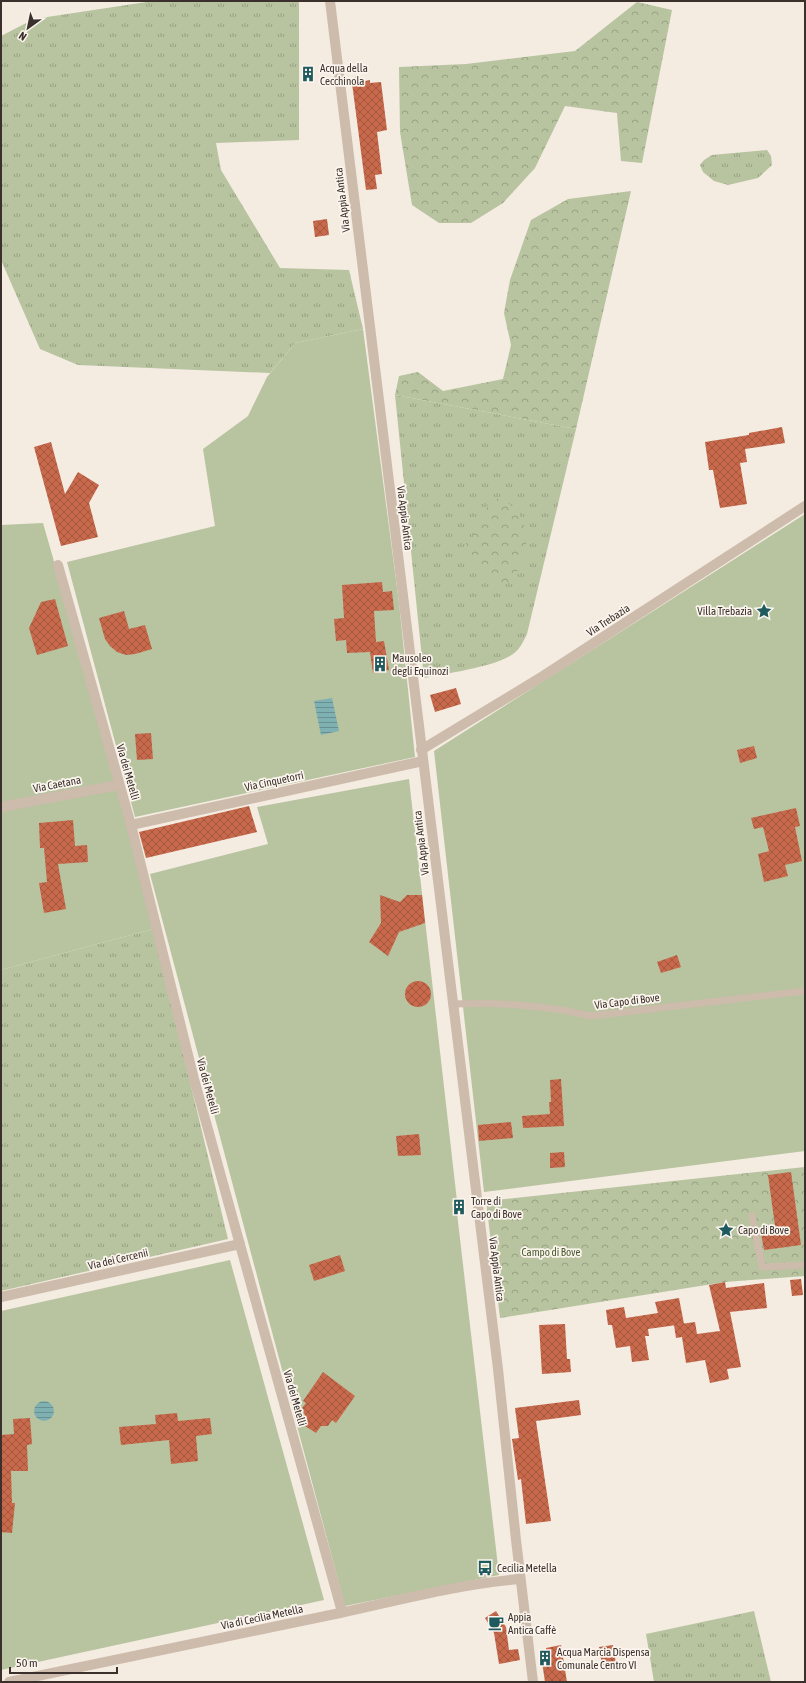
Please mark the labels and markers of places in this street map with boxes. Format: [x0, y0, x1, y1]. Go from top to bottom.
place label: Acqua della Cecchinola [320, 62, 368, 87]
building icon: Acqua della Cecchinola [299, 65, 317, 83]
place icon: Villa Trebazia [755, 602, 773, 620]
place label: Villa Trebazia [697, 605, 752, 617]
place label: Mausoleo degli Equinozi [392, 652, 449, 677]
building icon: Mausoleo degli Equinozi [371, 655, 389, 673]
place label: Torre di Capo di Bove [471, 1195, 522, 1220]
building icon: Torre di Capo di Bove [450, 1198, 468, 1216]
place icon: Capo di Bove [717, 1221, 735, 1239]
place label: Capo di Bove [738, 1224, 789, 1236]
bus stop icon: Cecilia Metella [476, 1559, 494, 1577]
place label: Cecilia Metella [497, 1562, 557, 1574]
place label: Appia Antica Caffè [508, 1611, 556, 1636]
cafe icon: Appia Antica Caffè [487, 1614, 505, 1632]
place label: Acqua Marcia Dispensa Comunale Centro VI [557, 1646, 650, 1671]
building icon: Acqua Marcia Dispensa Comunale Centro VI [536, 1649, 554, 1667]

